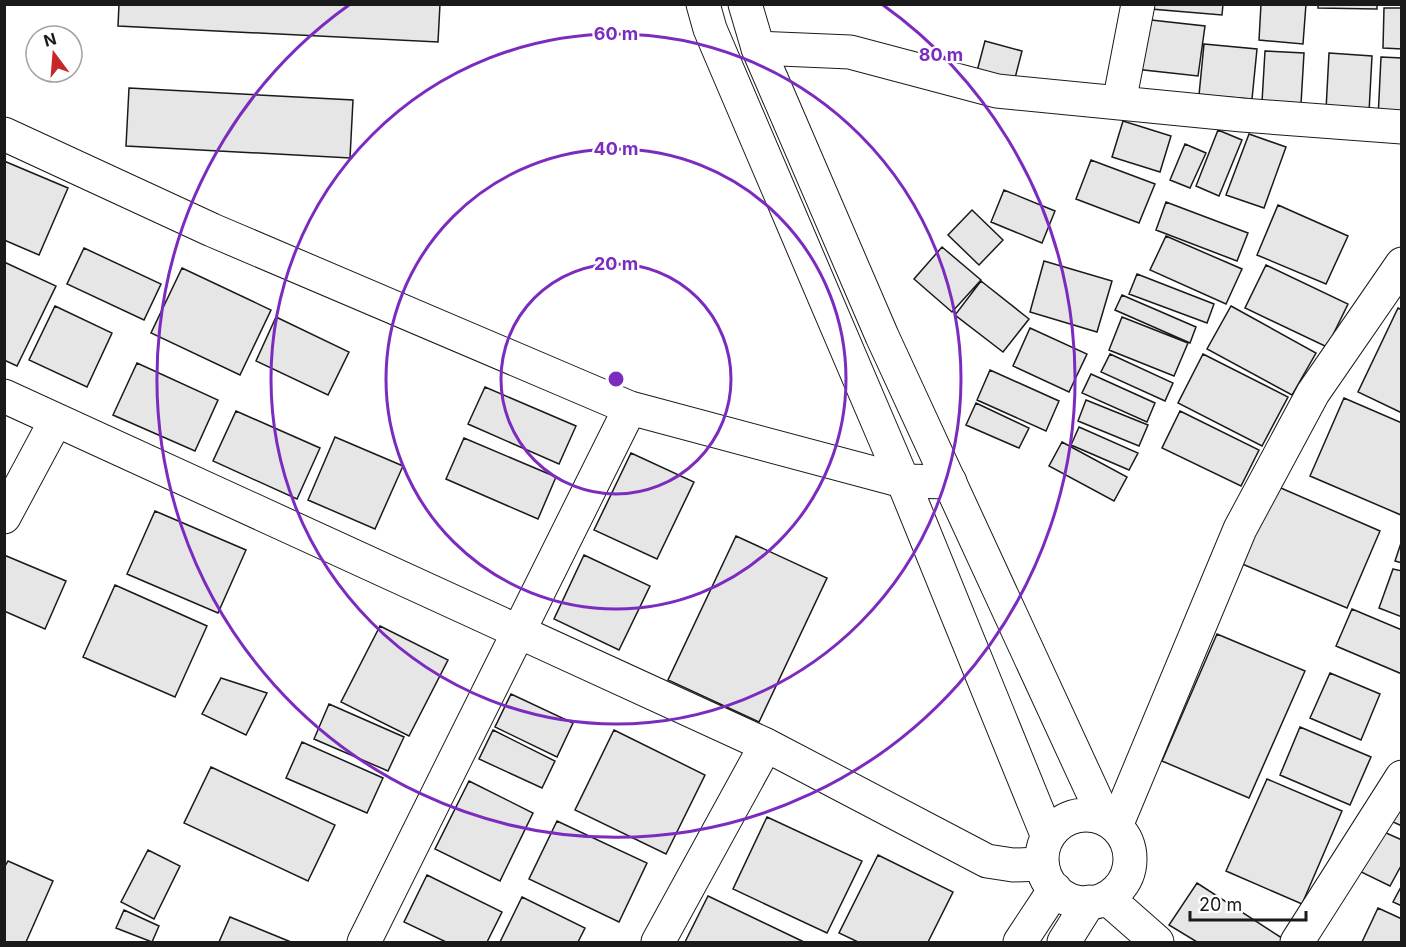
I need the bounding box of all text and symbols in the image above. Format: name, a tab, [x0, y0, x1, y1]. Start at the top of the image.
text: 60 m	[594, 23, 638, 44]
north arrow	[24, 24, 84, 84]
text: N	[41, 28, 58, 51]
text: 80 m	[919, 44, 963, 65]
text: 40 m	[594, 138, 639, 159]
text: 20 m	[594, 253, 638, 274]
centre of rings	[606, 369, 626, 389]
scale bar	[1190, 884, 1306, 922]
text: 20 m	[1199, 894, 1242, 915]

